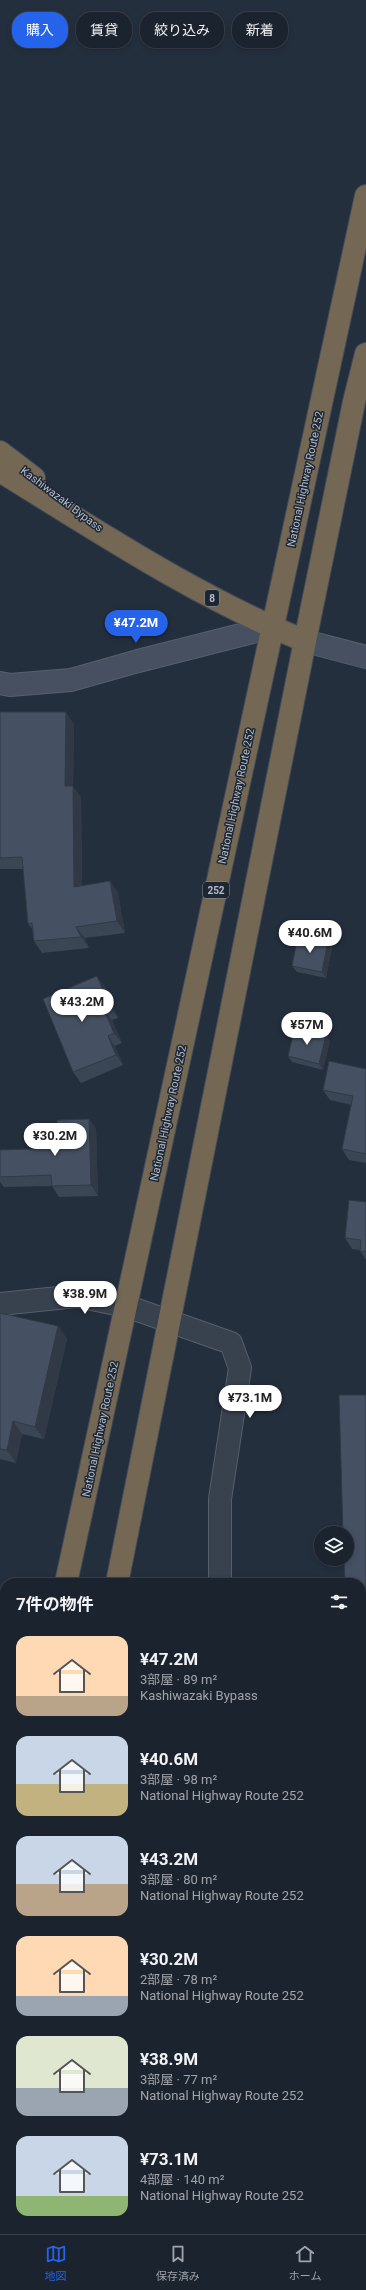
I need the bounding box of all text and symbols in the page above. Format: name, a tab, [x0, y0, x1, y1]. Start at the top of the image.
chip: 購入	[12, 12, 68, 48]
chip: 賃貸	[76, 12, 132, 48]
chip: 絞り込み	[140, 12, 224, 48]
chip: 新着	[232, 12, 288, 48]
street label: National Highway Route 252	[285, 410, 326, 548]
street label: Kashiwazaki Bypass	[18, 464, 106, 535]
road number: 8	[205, 590, 219, 606]
pin: ¥47.2M	[103, 610, 169, 644]
text: ¥47.2M	[114, 615, 158, 630]
street label: National Highway Route 252	[216, 727, 257, 865]
road number: 252	[203, 882, 229, 898]
pin: ¥40.6M	[277, 920, 343, 954]
text: ¥40.6M	[288, 925, 332, 940]
pin: ¥43.2M	[49, 989, 115, 1023]
text: ¥43.2M	[60, 994, 104, 1009]
pin: ¥57M	[283, 1012, 331, 1046]
text: ¥57M	[290, 1017, 324, 1032]
street label: National Highway Route 252	[148, 1044, 189, 1182]
pin: ¥30.2M	[22, 1123, 88, 1157]
text: ¥30.2M	[33, 1128, 77, 1143]
pin: ¥38.9M	[52, 1281, 118, 1315]
text: ¥38.9M	[63, 1286, 107, 1301]
street label: National Highway Route 252	[80, 1360, 121, 1498]
pin: ¥73.1M	[217, 1385, 283, 1419]
text: ¥73.1M	[228, 1390, 272, 1405]
map controls	[314, 1526, 354, 1566]
button: layers	[314, 1526, 354, 1566]
icon: filters	[328, 1591, 350, 1613]
text: 7件の物件	[16, 1594, 94, 1614]
text: ¥47.2M	[140, 1649, 198, 1669]
icon: home	[48, 1652, 96, 1700]
text: 3部屋 · 89 m²	[140, 1672, 217, 1687]
text: Kashiwazaki Bypass	[140, 1688, 258, 1703]
text: ¥40.6M	[140, 1749, 198, 1769]
icon: home	[48, 1752, 96, 1800]
text: 3部屋 · 98 m²	[140, 1772, 217, 1787]
text: National Highway Route 252	[140, 1788, 304, 1803]
text: ¥43.2M	[140, 1849, 198, 1869]
icon: home	[48, 1852, 96, 1900]
text: 3部屋 · 80 m²	[140, 1872, 217, 1887]
text: National Highway Route 252	[140, 1888, 304, 1903]
text: ¥30.2M	[140, 1949, 198, 1969]
icon: home	[48, 1952, 96, 2000]
text: 2部屋 · 78 m²	[140, 1972, 217, 1987]
text: National Highway Route 252	[140, 1988, 304, 2003]
text: ¥38.9M	[140, 2049, 198, 2069]
icon: home	[48, 2052, 96, 2100]
text: 3部屋 · 77 m²	[140, 2072, 217, 2087]
text: National Highway Route 252	[140, 2088, 304, 2103]
text: ¥73.1M	[140, 2149, 198, 2169]
icon: home	[48, 2152, 96, 2200]
text: 4部屋 · 140 m²	[140, 2172, 224, 2187]
text: National Highway Route 252	[140, 2188, 304, 2203]
tab: 地図	[45, 2243, 67, 2283]
tab: 保存済み	[156, 2243, 200, 2283]
tab: ホーム	[289, 2243, 321, 2283]

